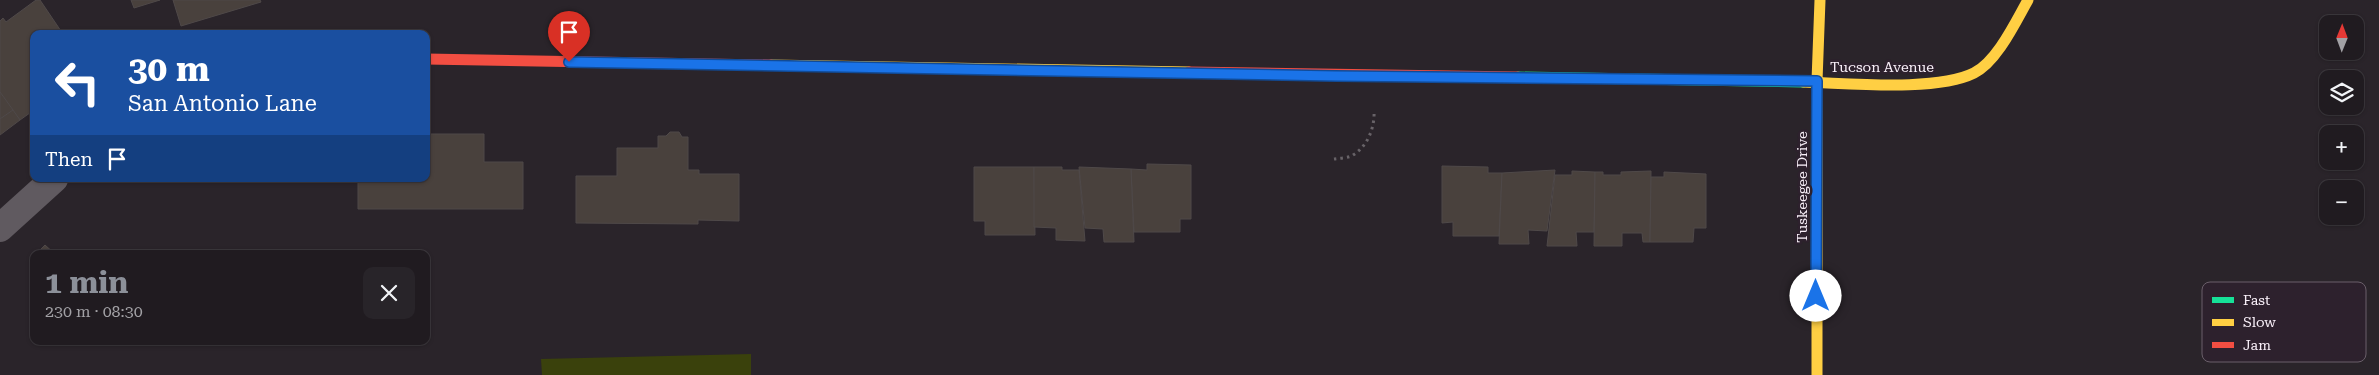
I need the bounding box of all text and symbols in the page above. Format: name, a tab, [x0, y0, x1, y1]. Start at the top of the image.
pin	[548, 11, 590, 62]
north arrow	[2319, 15, 2364, 60]
map controls	[2319, 15, 2364, 225]
icon: arrive	[555, 18, 583, 46]
text: 30 m	[128, 49, 210, 90]
icon: left	[45, 50, 110, 115]
street label: Tucson Avenue	[1830, 59, 1934, 75]
button: layers	[2319, 70, 2364, 115]
text: San Antonio Lane	[128, 91, 317, 116]
button: +	[2319, 125, 2364, 170]
street label: Tuskeegee Drive	[1794, 131, 1810, 243]
icon: arrive	[103, 145, 131, 173]
text: Then	[45, 148, 93, 171]
button: −	[2319, 180, 2364, 225]
text: 1 min	[45, 265, 128, 300]
button: close	[363, 267, 415, 319]
position arrow	[1789, 269, 1841, 321]
legend	[2202, 282, 2366, 362]
text: Fast	[2243, 292, 2270, 308]
text: 230 m · 08:30	[45, 302, 143, 321]
text: Slow	[2243, 314, 2276, 330]
text: Jam	[2243, 337, 2271, 353]

